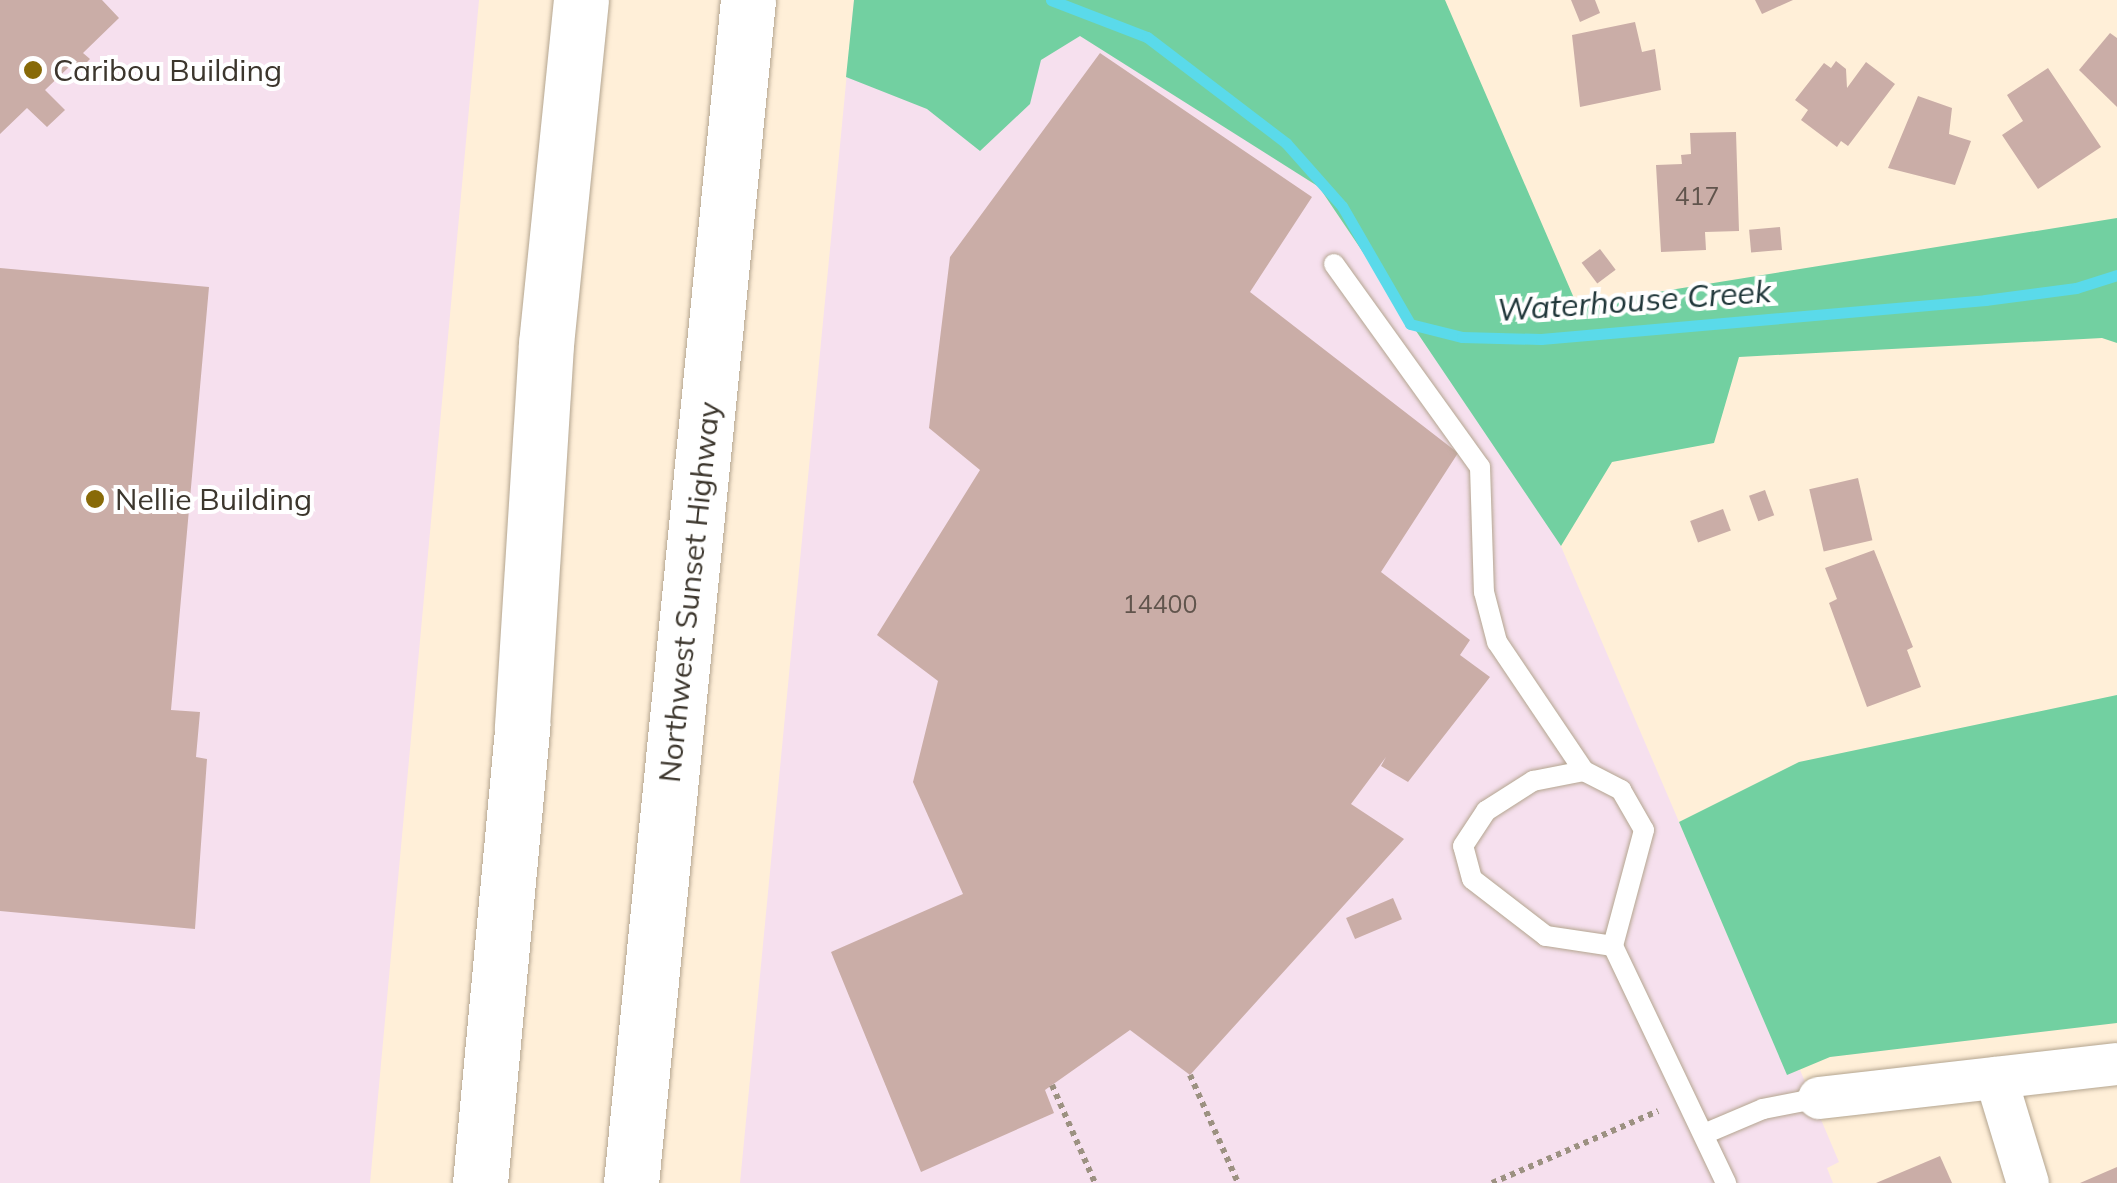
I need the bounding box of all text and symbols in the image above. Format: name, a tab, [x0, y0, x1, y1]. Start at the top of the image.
place label: Caribou Building	[53, 52, 282, 88]
marker: Caribou Building	[22, 59, 44, 81]
house number: 417	[1675, 181, 1719, 211]
water label: Waterhouse Creek	[1496, 271, 1772, 329]
street label: Northwest Sunset Highway	[651, 400, 727, 784]
place label: Nellie Building	[115, 481, 312, 517]
marker: Nellie Building	[84, 488, 106, 510]
house number: 14400	[1123, 589, 1197, 619]

